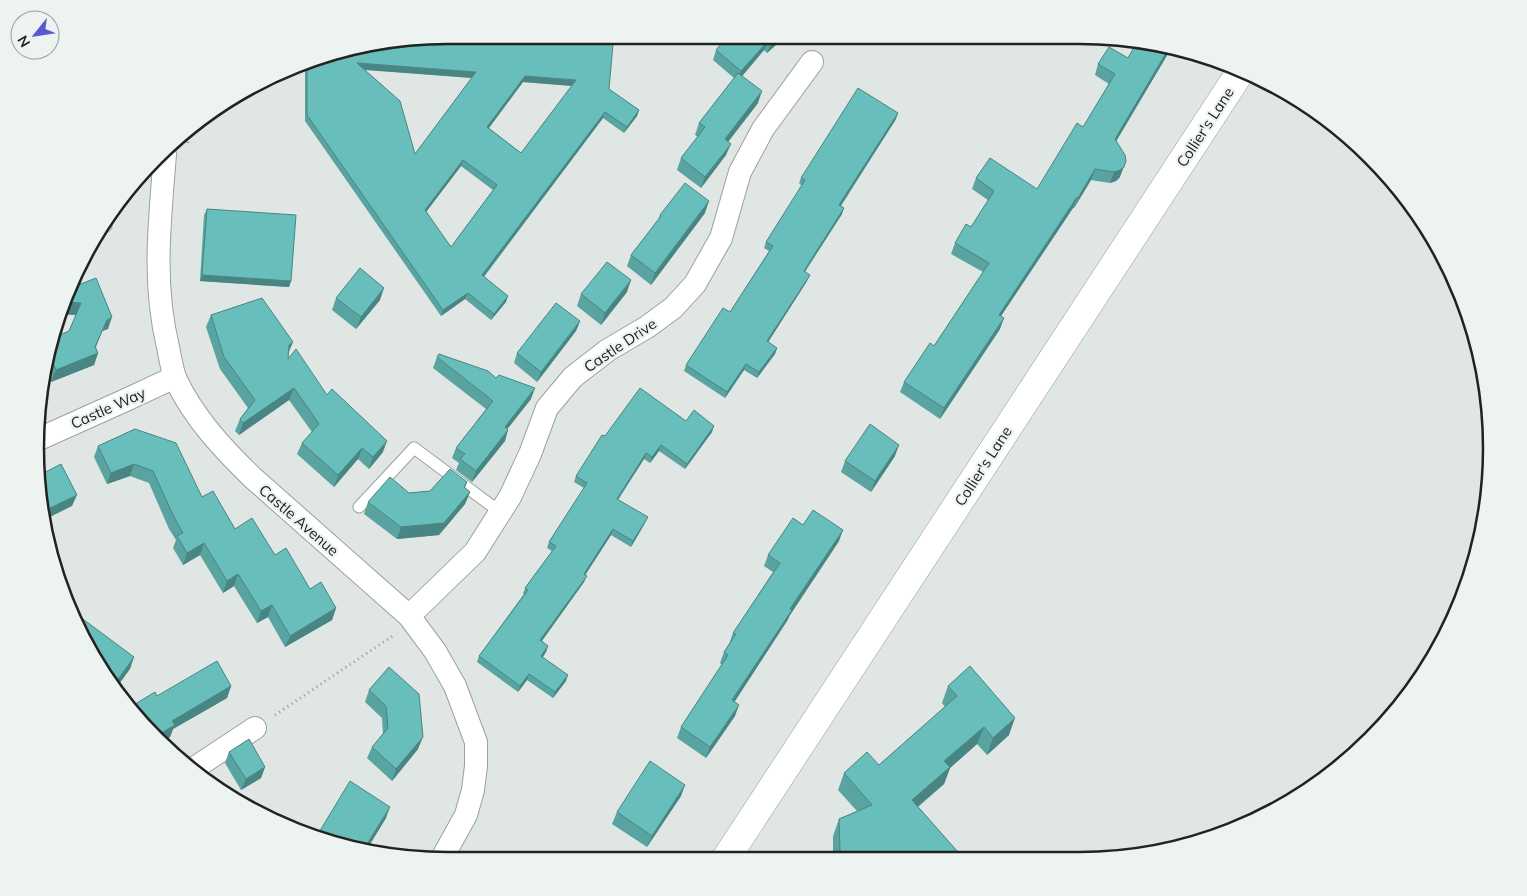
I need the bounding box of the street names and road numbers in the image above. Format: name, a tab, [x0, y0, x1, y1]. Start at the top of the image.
street label: Collier's Lane	[1172, 83, 1238, 171]
street label: Castle Drive	[580, 314, 660, 376]
street label: Castle Way	[68, 383, 148, 433]
street label: Collier's Lane	[950, 422, 1016, 510]
street label: Castle Avenue	[255, 480, 343, 560]

